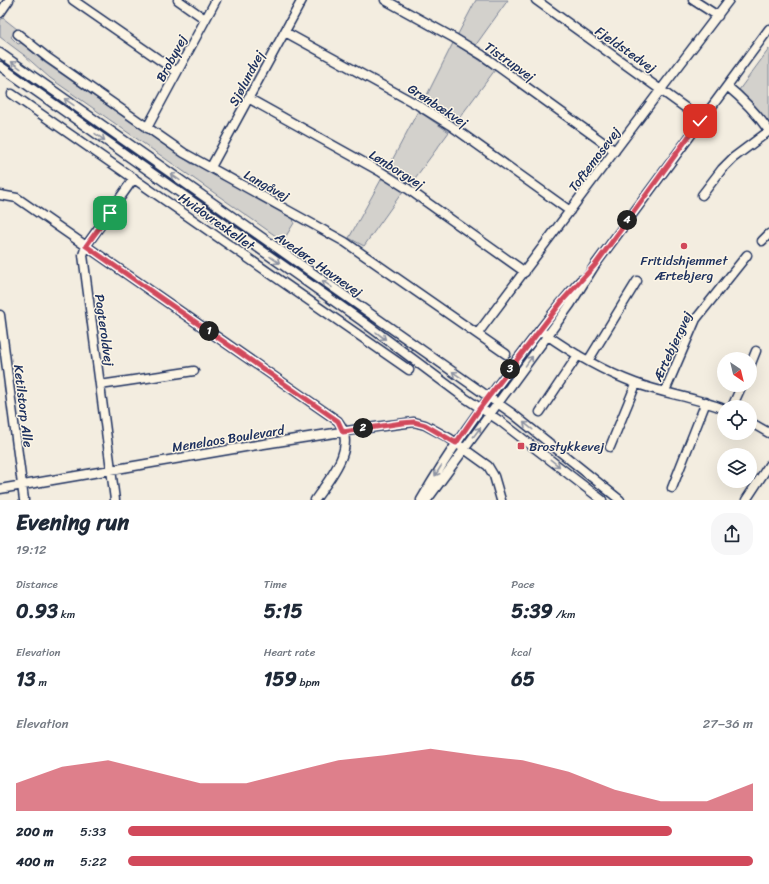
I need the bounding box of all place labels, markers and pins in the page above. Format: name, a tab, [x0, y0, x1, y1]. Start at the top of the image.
pin	[683, 104, 717, 138]
pin	[93, 196, 127, 230]
pin: 4	[617, 210, 637, 230]
marker: Fritidshjemmet Ærtebjerg	[679, 241, 689, 251]
place label: Fritidshjemmet Ærtebjerg	[641, 249, 728, 287]
pin: 1	[199, 321, 219, 341]
pin: 3	[500, 359, 520, 379]
pin: 2	[353, 418, 373, 438]
place label: Brostykkevej	[529, 435, 605, 458]
marker: Brostykkevej	[516, 441, 526, 451]

